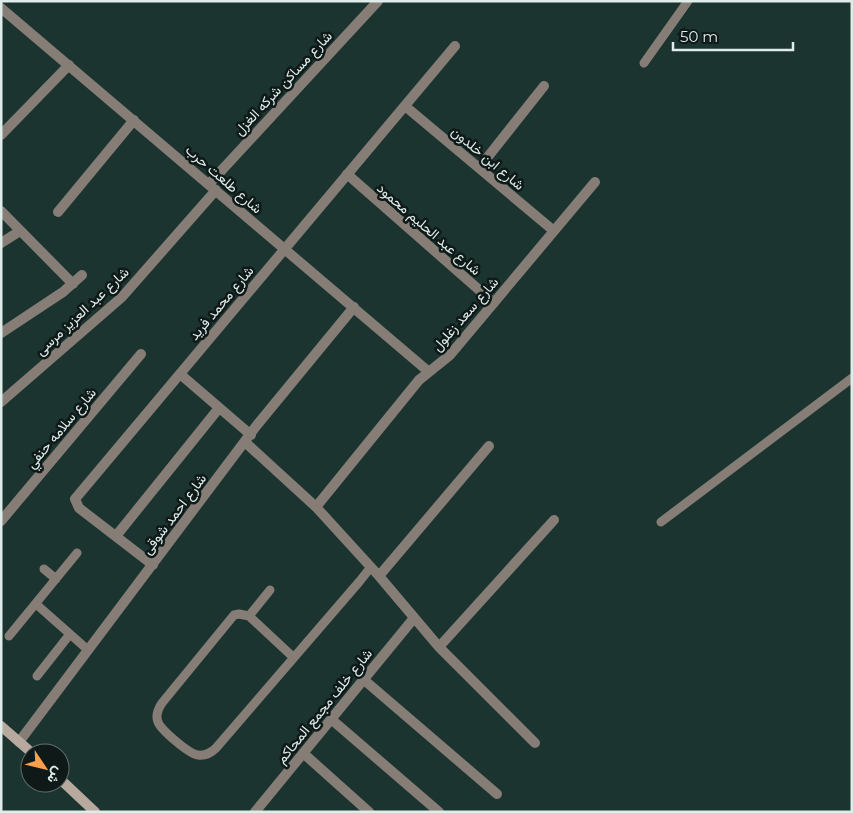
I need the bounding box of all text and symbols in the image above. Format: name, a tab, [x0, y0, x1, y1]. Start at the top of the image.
scale bar	[673, 20, 793, 52]
street label: شارع مساكن شركه الغزل	[230, 27, 338, 140]
text: 50 m	[680, 27, 718, 46]
street label: شارع ابن خلدون	[446, 122, 528, 195]
street label: شارع طلعت حرب	[181, 141, 266, 219]
street label: شارع عبد الحليم محمود	[372, 179, 485, 281]
street label: شارع محمد فريد	[185, 262, 259, 345]
street label: شارع عبد العزيز مرسى	[31, 263, 134, 361]
street label: شارع سعد زغلول	[428, 273, 504, 356]
street label: شارع سلامه حنفي	[22, 384, 102, 474]
street label: شارع احمد شوقى	[138, 470, 212, 559]
street label: شارع خلف مجمع المحاكم	[272, 645, 378, 769]
north arrow	[20, 743, 70, 793]
text: ش	[43, 763, 68, 788]

